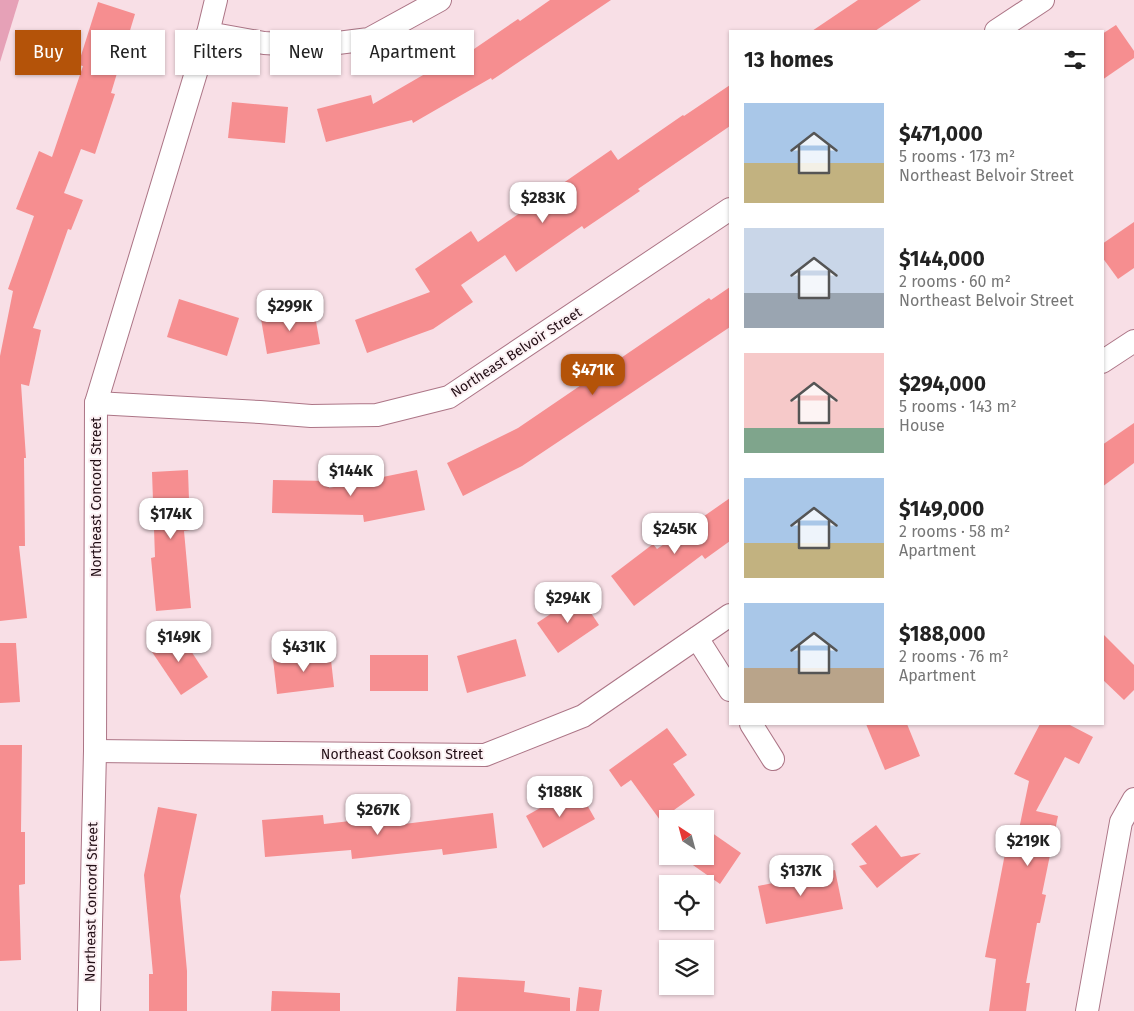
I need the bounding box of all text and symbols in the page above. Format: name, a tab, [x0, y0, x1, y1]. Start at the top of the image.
chip: Buy	[15, 30, 81, 75]
chip: Rent	[91, 30, 165, 75]
chip: Filters	[175, 30, 260, 75]
chip: New	[270, 30, 341, 75]
chip: Apartment	[351, 30, 474, 75]
icon: filters	[1061, 46, 1089, 74]
text: 13 homes	[744, 47, 834, 73]
text: $471,000	[899, 121, 983, 147]
icon: home	[784, 123, 844, 183]
text: 5 rooms · 173 m²	[899, 147, 1015, 166]
text: Northeast Belvoir Street	[899, 166, 1074, 185]
pin: $283K	[508, 182, 578, 224]
text: $283K	[521, 188, 565, 207]
text: $144,000	[899, 246, 985, 272]
icon: home	[784, 248, 844, 308]
text: 2 rooms · 60 m²	[899, 272, 1011, 291]
pin: $299K	[255, 290, 325, 332]
text: Northeast Belvoir Street	[899, 291, 1074, 310]
text: $299K	[268, 296, 312, 315]
street label: Northeast Belvoir Street	[448, 303, 586, 401]
pin: $471K	[558, 354, 628, 396]
text: $471K	[572, 360, 614, 379]
text: $294,000	[899, 371, 986, 397]
icon: home	[784, 373, 844, 433]
text: 5 rooms · 143 m²	[899, 397, 1017, 416]
street label: Northeast Concord Street	[88, 416, 105, 577]
text: House	[899, 416, 945, 435]
pin: $144K	[316, 454, 386, 497]
text: $144K	[329, 461, 373, 480]
text: $149,000	[899, 496, 984, 522]
pin: $174K	[136, 498, 206, 540]
icon: home	[784, 498, 844, 558]
text: $174K	[150, 504, 192, 523]
pin: $245K	[640, 512, 710, 555]
text: $245K	[653, 519, 697, 538]
text: 2 rooms · 58 m²	[899, 522, 1010, 541]
text: Apartment	[899, 541, 976, 560]
pin: $294K	[533, 582, 603, 624]
text: $294K	[546, 588, 590, 607]
pin: $149K	[144, 620, 214, 663]
text: $188,000	[899, 621, 986, 647]
icon: home	[784, 623, 844, 683]
text: $149K	[157, 627, 201, 646]
pin: $431K	[269, 630, 339, 673]
text: $431K	[282, 637, 326, 656]
text: 2 rooms · 76 m²	[899, 647, 1009, 666]
text: Apartment	[899, 666, 976, 685]
street label: Northeast Cookson Street	[321, 746, 484, 763]
pin: $188K	[525, 776, 595, 818]
text: $188K	[538, 782, 582, 801]
pin: $267K	[343, 794, 413, 836]
text: $267K	[356, 800, 400, 819]
north arrow	[659, 810, 714, 865]
map controls	[659, 810, 714, 995]
street label: Northeast Concord Street	[82, 821, 101, 982]
pin: $219K	[993, 824, 1063, 867]
text: $219K	[1006, 831, 1050, 850]
pin: $137K	[766, 854, 836, 897]
text: $137K	[780, 861, 822, 880]
button: locate	[659, 875, 714, 930]
button: layers	[659, 940, 714, 995]

